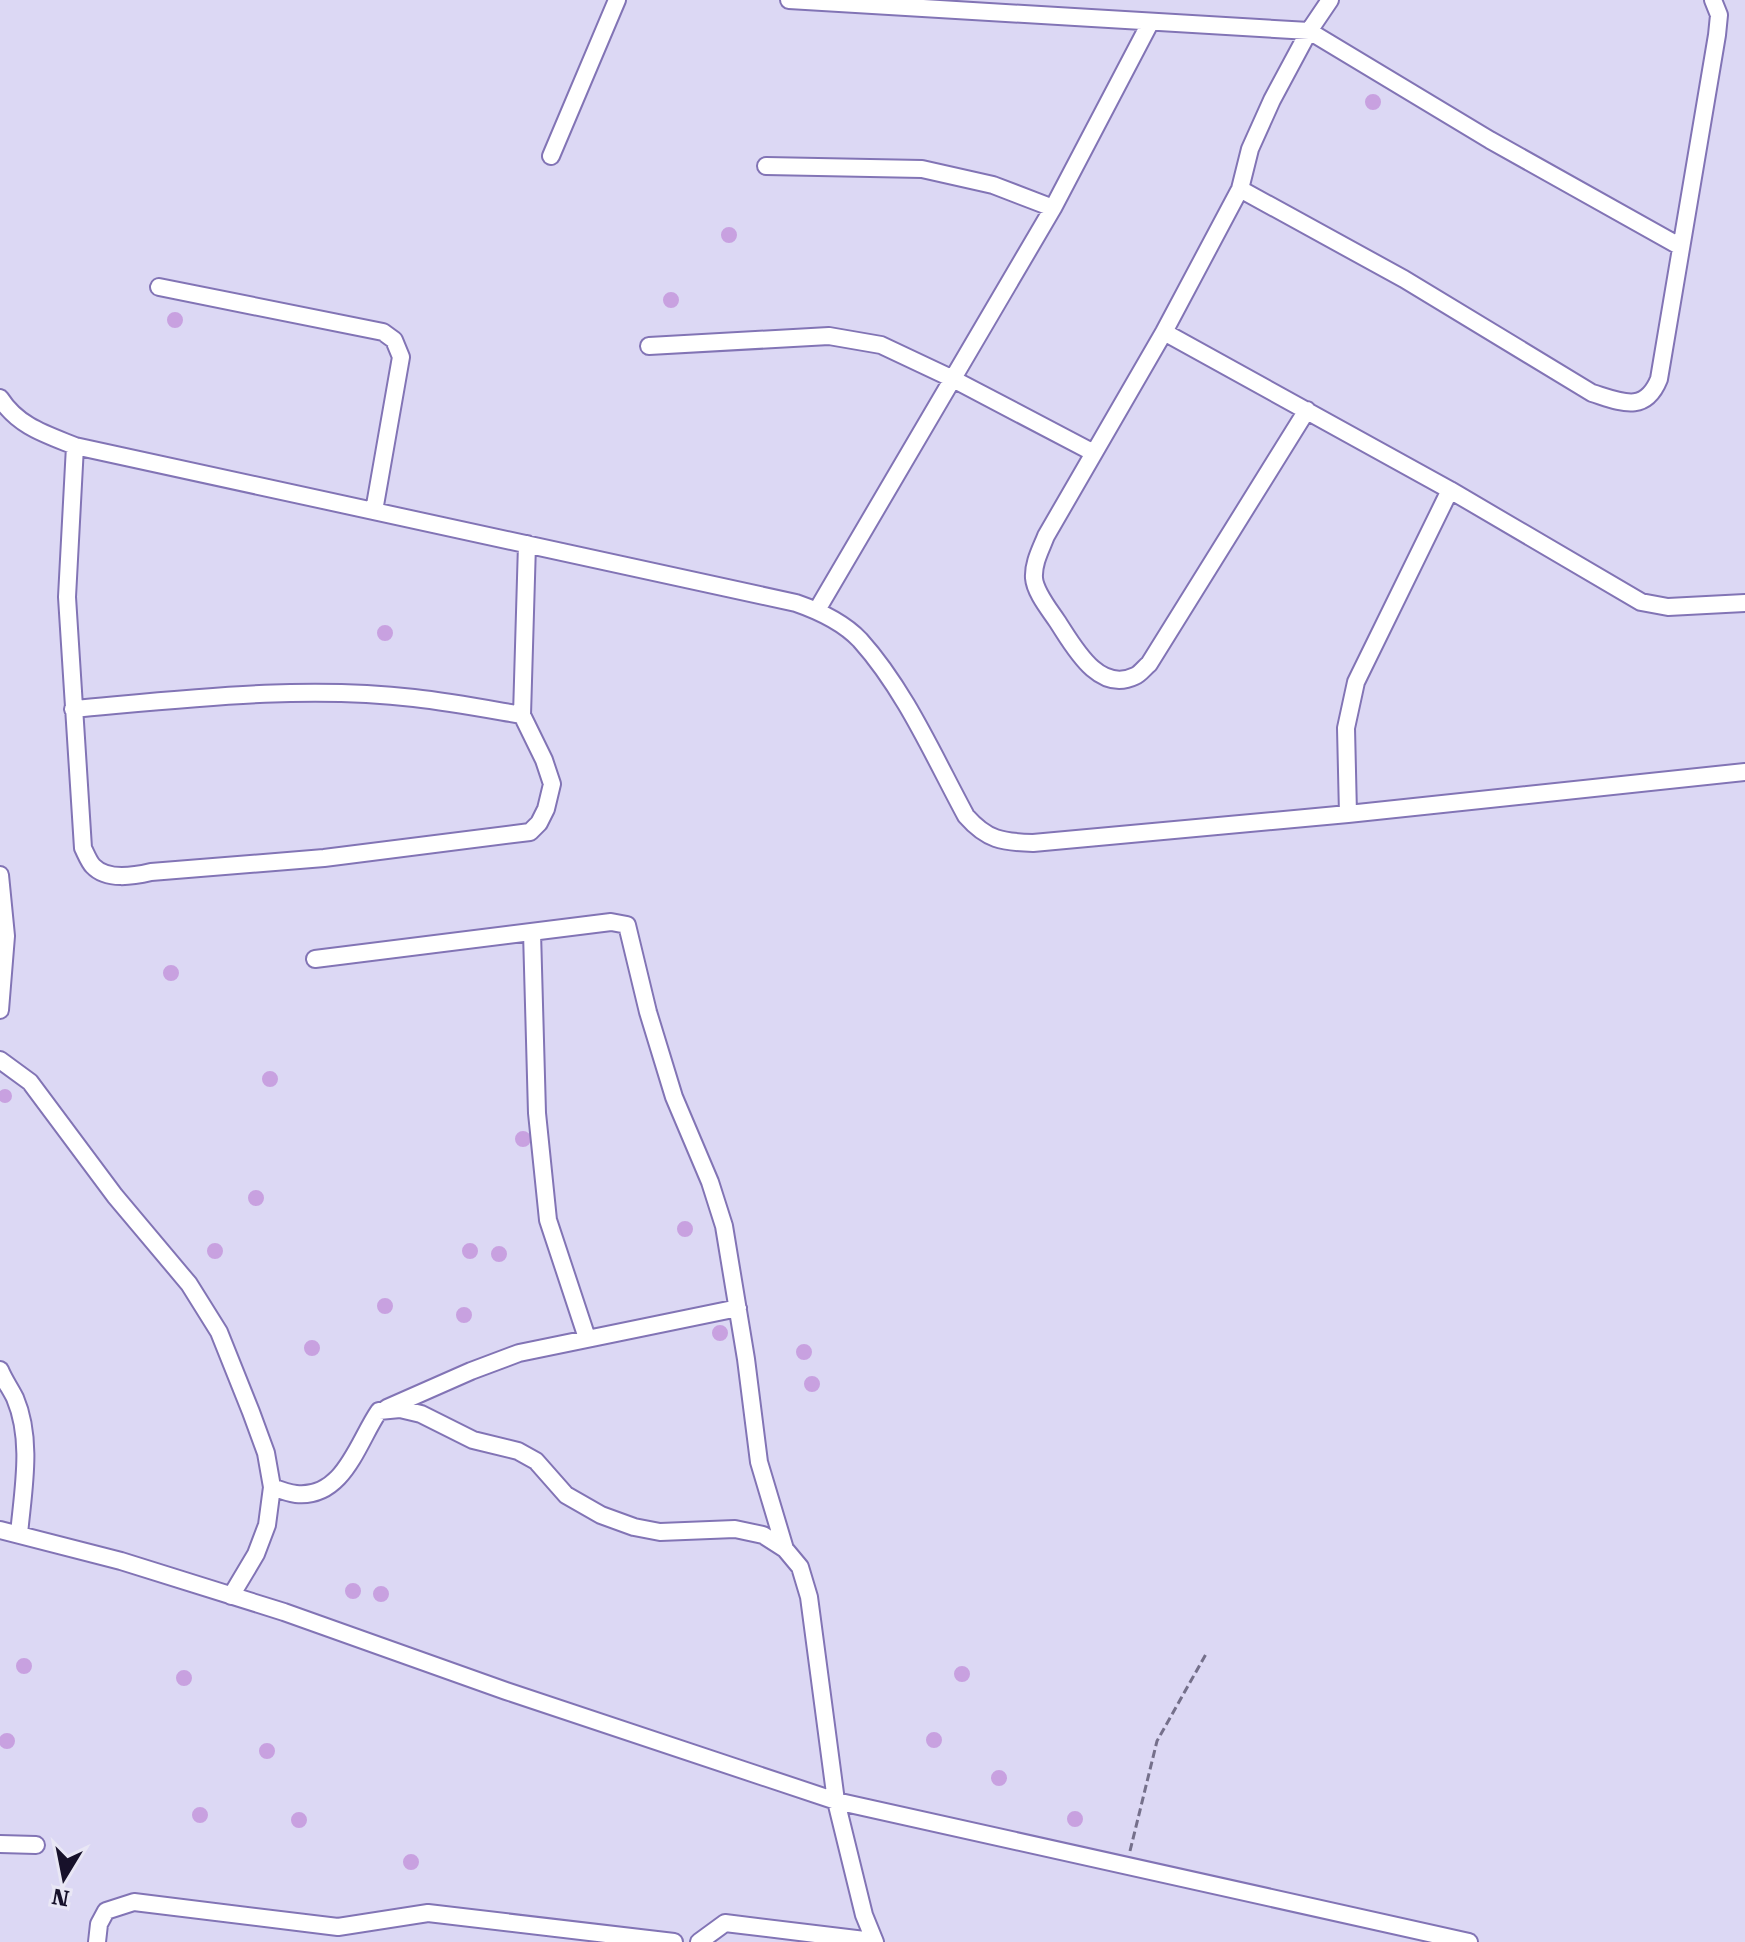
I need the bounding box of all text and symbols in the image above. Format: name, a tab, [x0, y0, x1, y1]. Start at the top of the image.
north arrow	[24, 1838, 104, 1918]
text: N	[50, 1883, 71, 1911]

